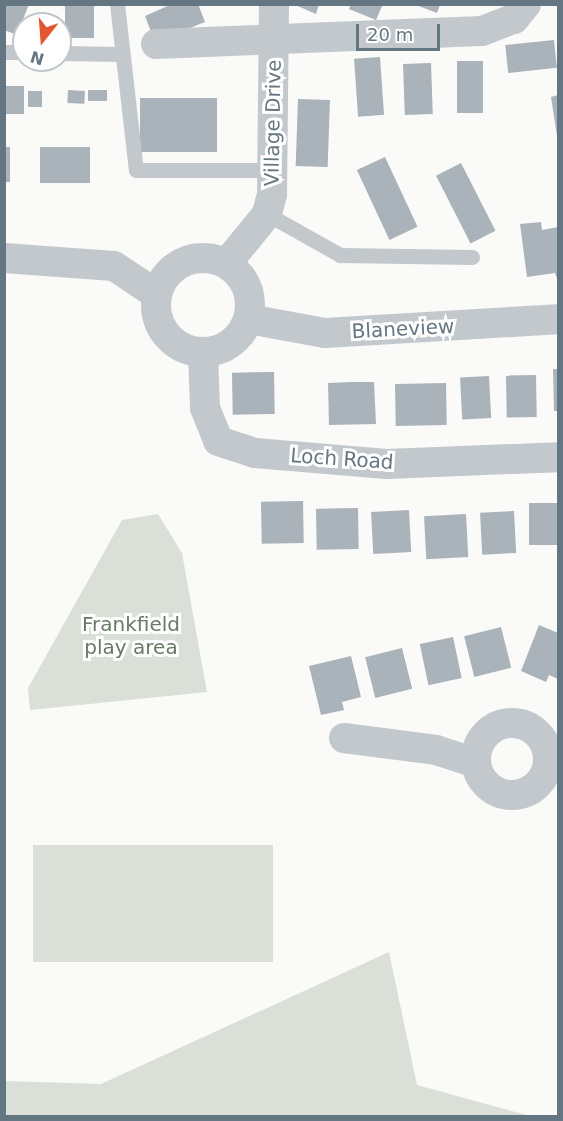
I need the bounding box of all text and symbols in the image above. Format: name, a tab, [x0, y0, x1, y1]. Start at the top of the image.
north arrow	[12, 12, 72, 72]
scale bar	[359, 12, 443, 50]
text: 20 m	[367, 24, 413, 45]
text: N	[28, 47, 46, 69]
street label: Village Drive	[260, 59, 286, 187]
street label: Blaneview	[351, 314, 455, 344]
street label: Loch Road	[290, 443, 394, 475]
park label: Frankfield play area	[82, 612, 180, 659]

